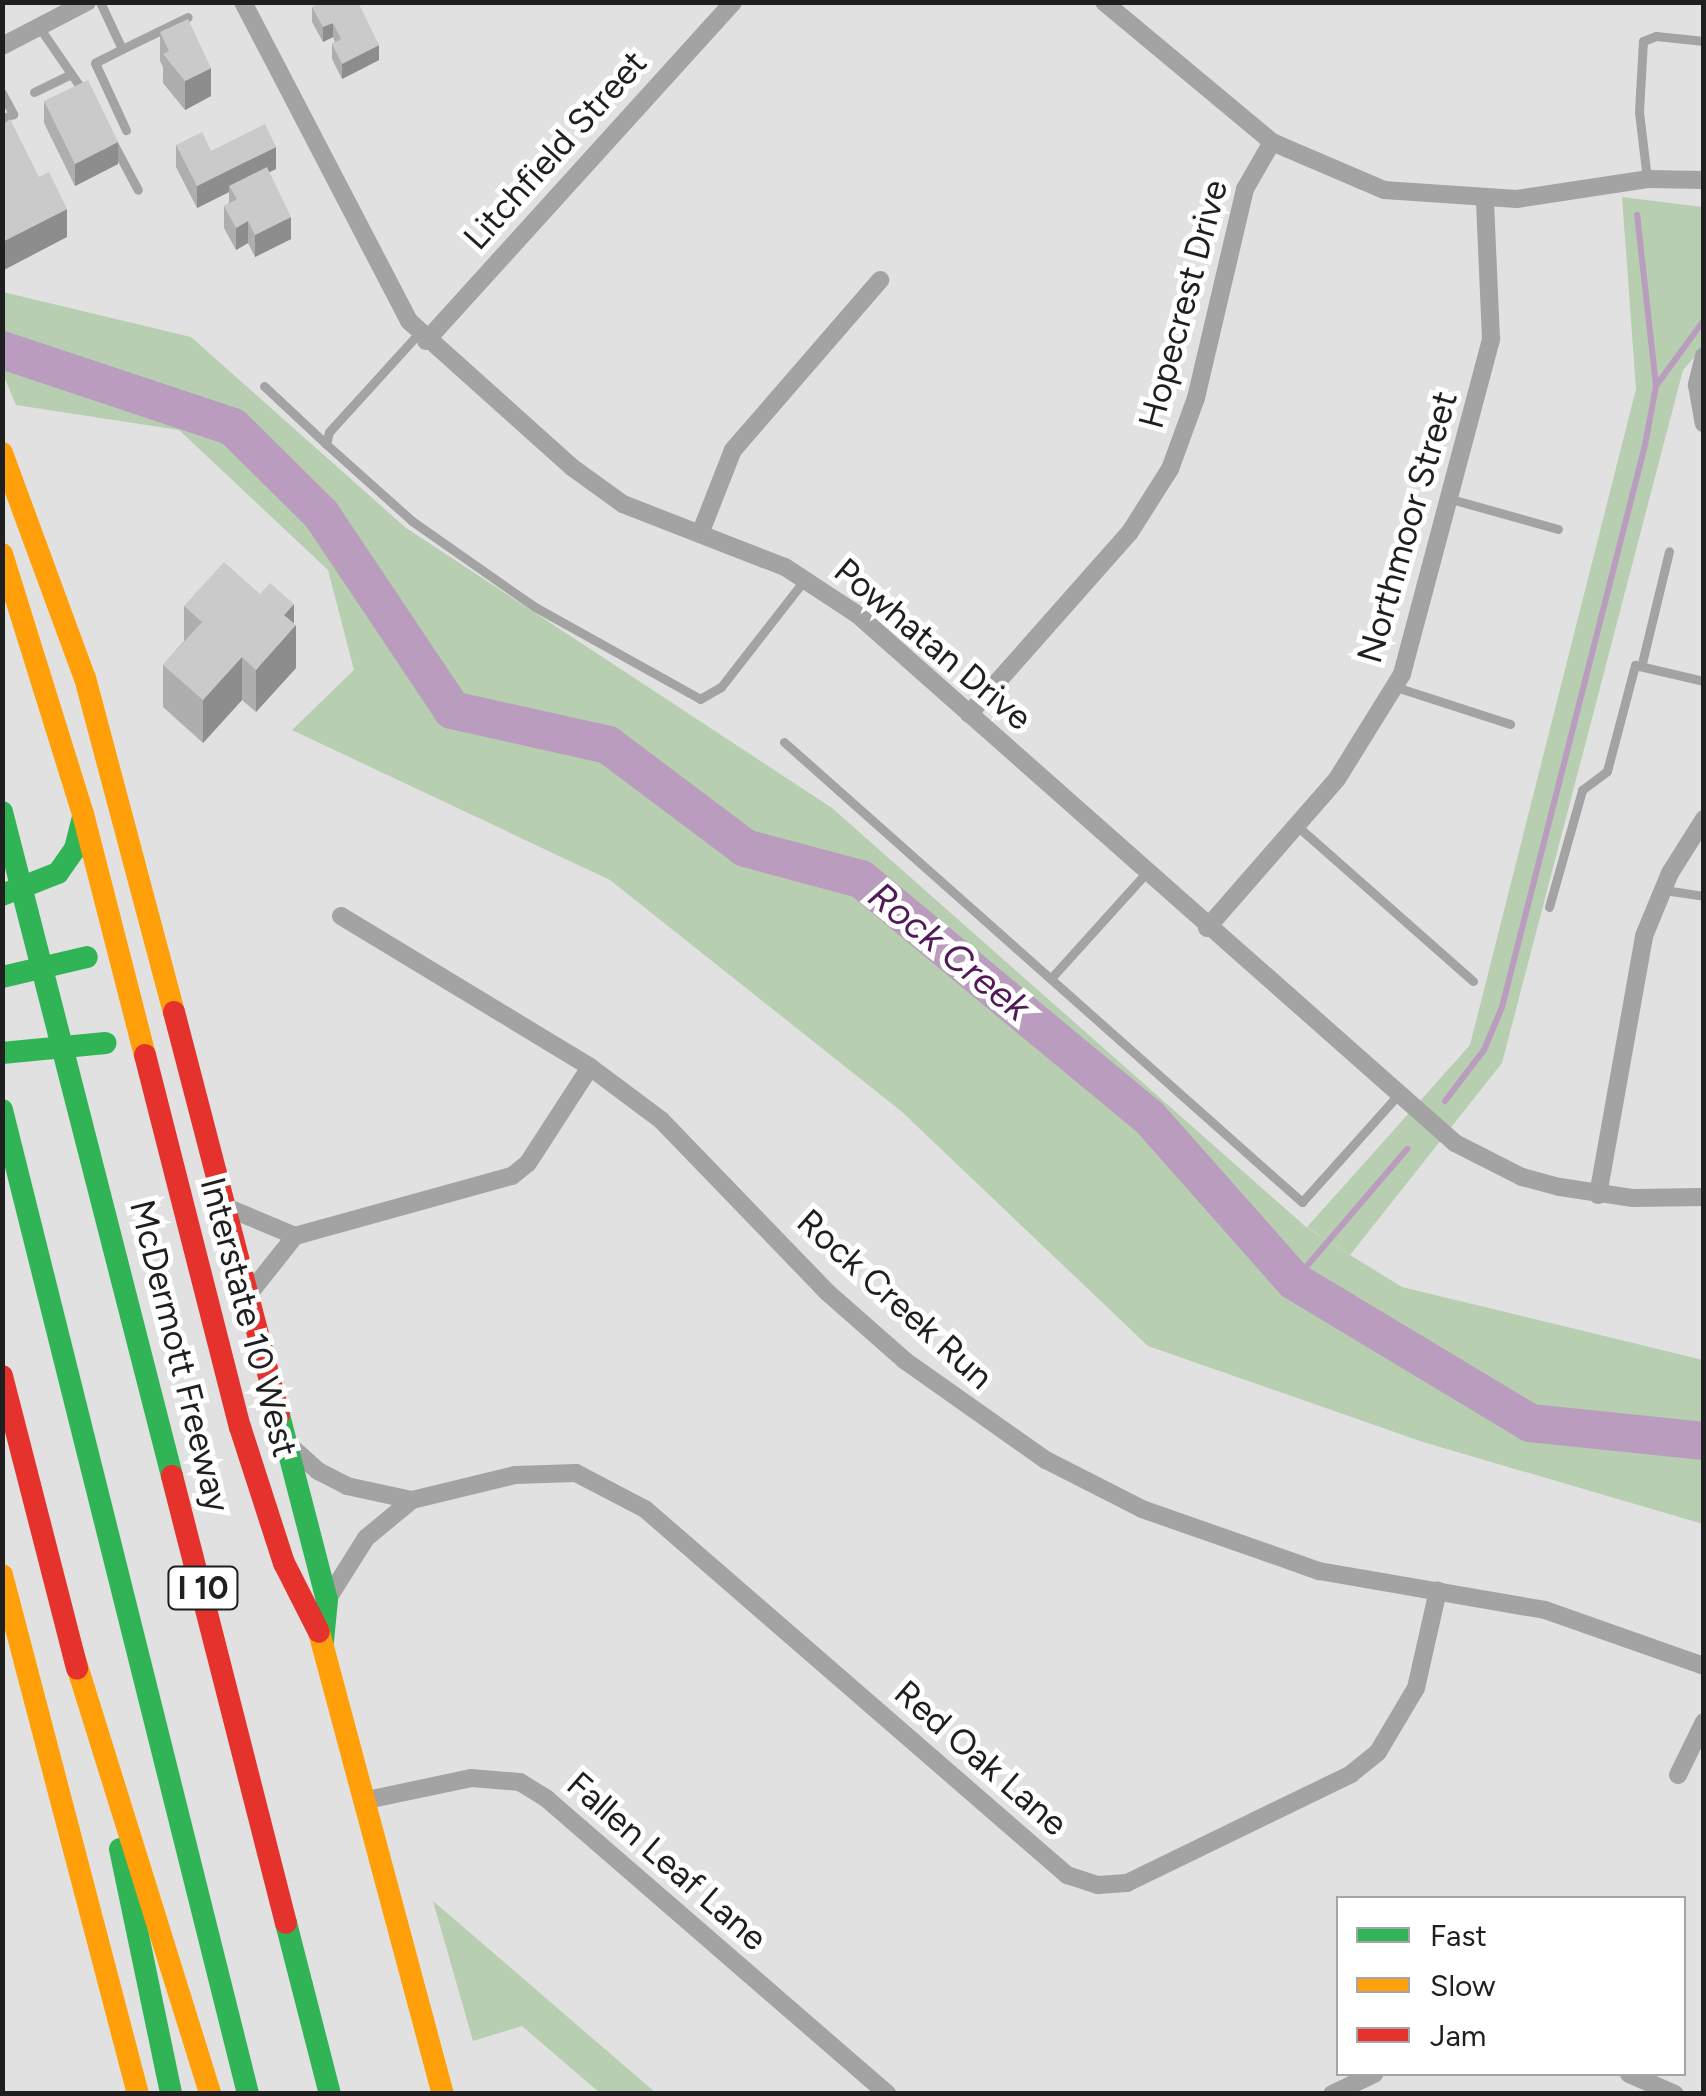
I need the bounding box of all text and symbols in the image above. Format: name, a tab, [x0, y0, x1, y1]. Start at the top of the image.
street label: Litchfield Street	[455, 42, 655, 258]
street label: Hopecrest Drive	[1130, 175, 1236, 433]
street label: Northmoor Street	[1348, 386, 1466, 668]
street label: Powhatan Drive	[826, 549, 1040, 739]
water label: Rock Creek	[859, 873, 1039, 1031]
street label: Interstate 10 West	[191, 1173, 307, 1461]
street label: McDermott Freeway	[121, 1196, 239, 1516]
street label: Rock Creek Run	[789, 1200, 1001, 1398]
road number: I 10	[166, 1561, 240, 1615]
street label: Red Oak Lane	[886, 1671, 1076, 1845]
street label: Fallen Leaf Lane	[559, 1763, 775, 1959]
legend	[1336, 1896, 1686, 2076]
text: Fast	[1430, 1917, 1487, 1954]
text: Slow	[1430, 1967, 1496, 2004]
text: Jam	[1430, 2017, 1486, 2054]

